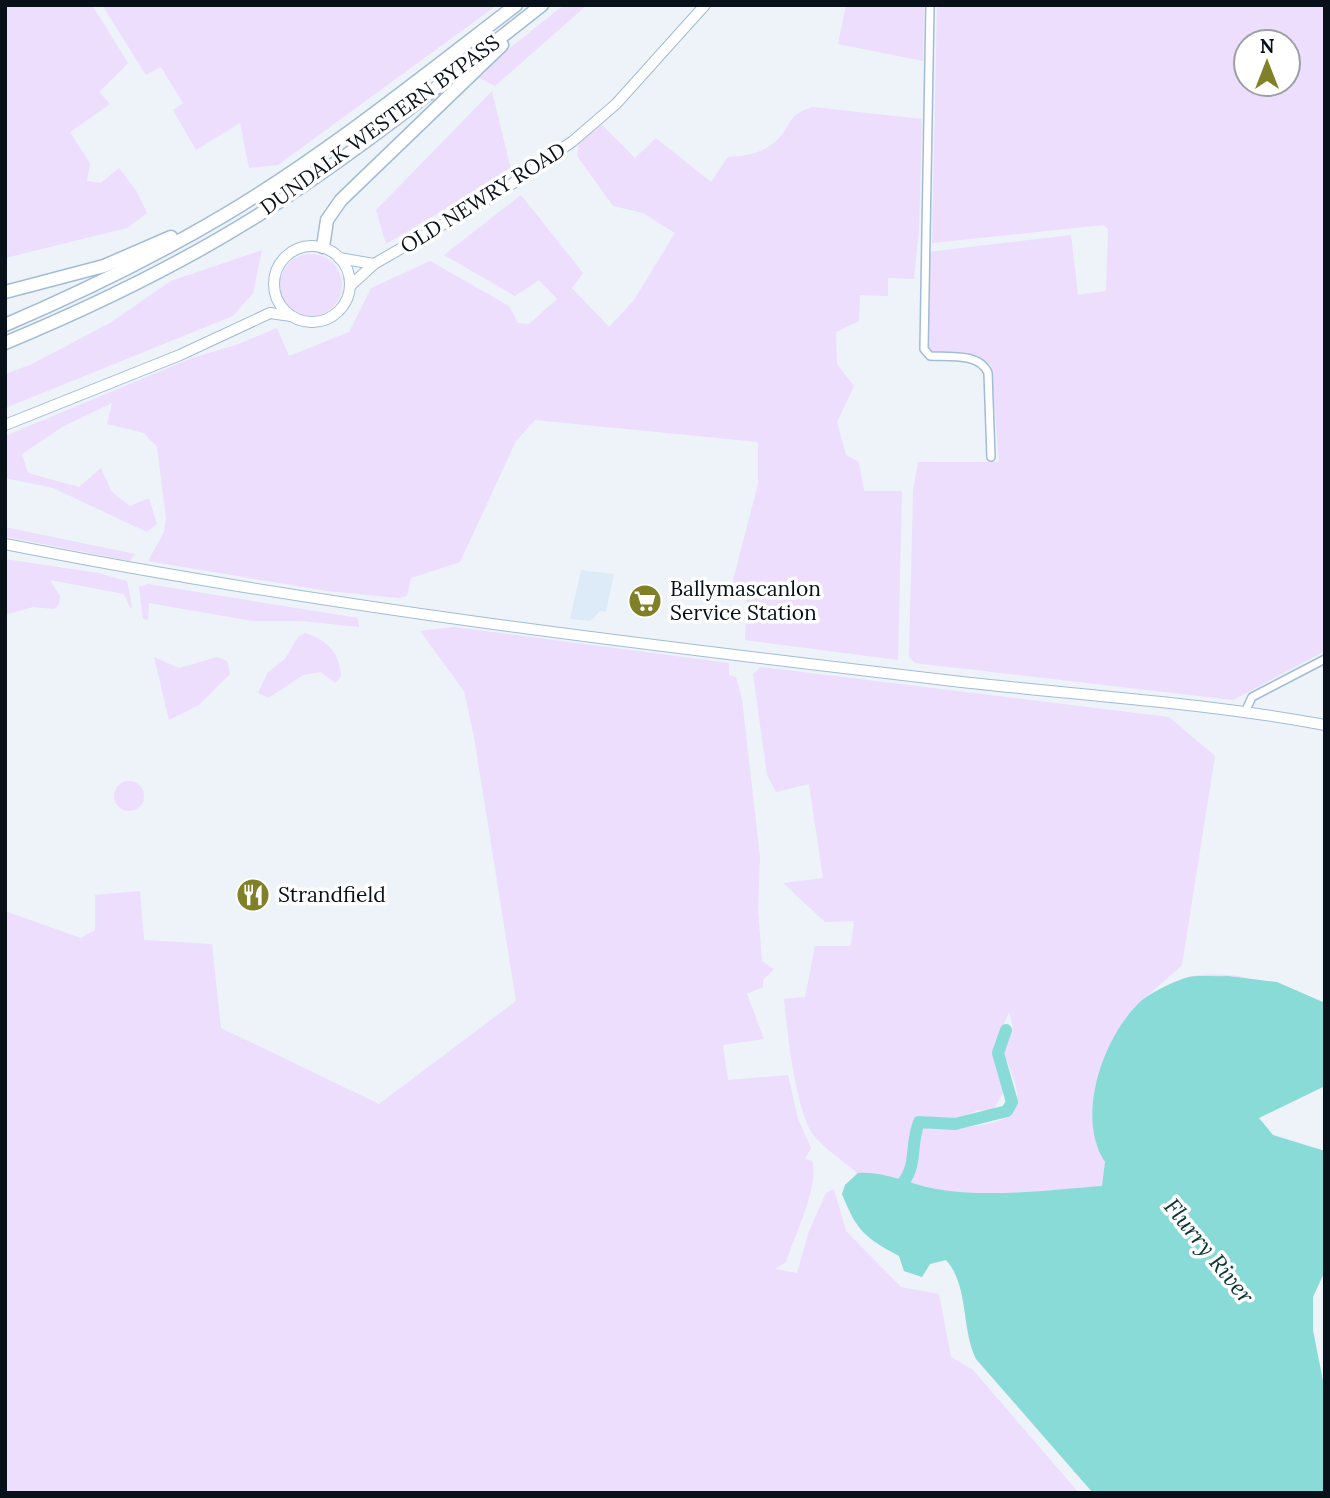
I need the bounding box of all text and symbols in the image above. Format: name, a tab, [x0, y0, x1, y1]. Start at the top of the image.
north arrow	[1232, 28, 1302, 98]
street label: DUNDALK WESTERN BYPASS	[255, 29, 505, 221]
text: N	[1260, 34, 1275, 58]
street label: OLD NEWRY ROAD	[395, 136, 570, 259]
place label: Ballymascanlon Service Station	[670, 575, 821, 626]
supermarket icon: Ballymascanlon Service Station	[626, 582, 664, 620]
restaurant icon: Strandfield	[234, 876, 272, 914]
place label: Strandfield	[278, 881, 386, 908]
water label: Flurry River	[1158, 1192, 1261, 1310]

